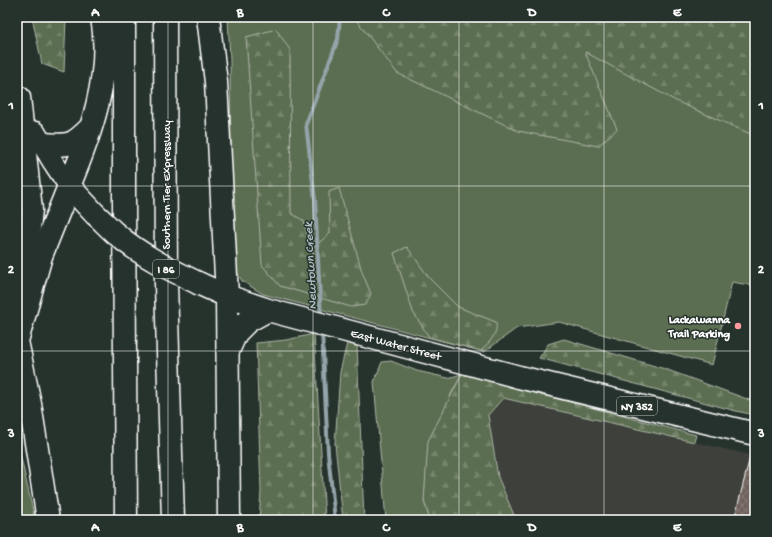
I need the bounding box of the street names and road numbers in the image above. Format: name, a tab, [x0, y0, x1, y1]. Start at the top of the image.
street label: Southern Tier Expressway	[161, 120, 175, 250]
road number: I 86	[153, 260, 179, 278]
street label: East Water Street	[349, 327, 443, 365]
road number: NY 352	[617, 397, 657, 415]

